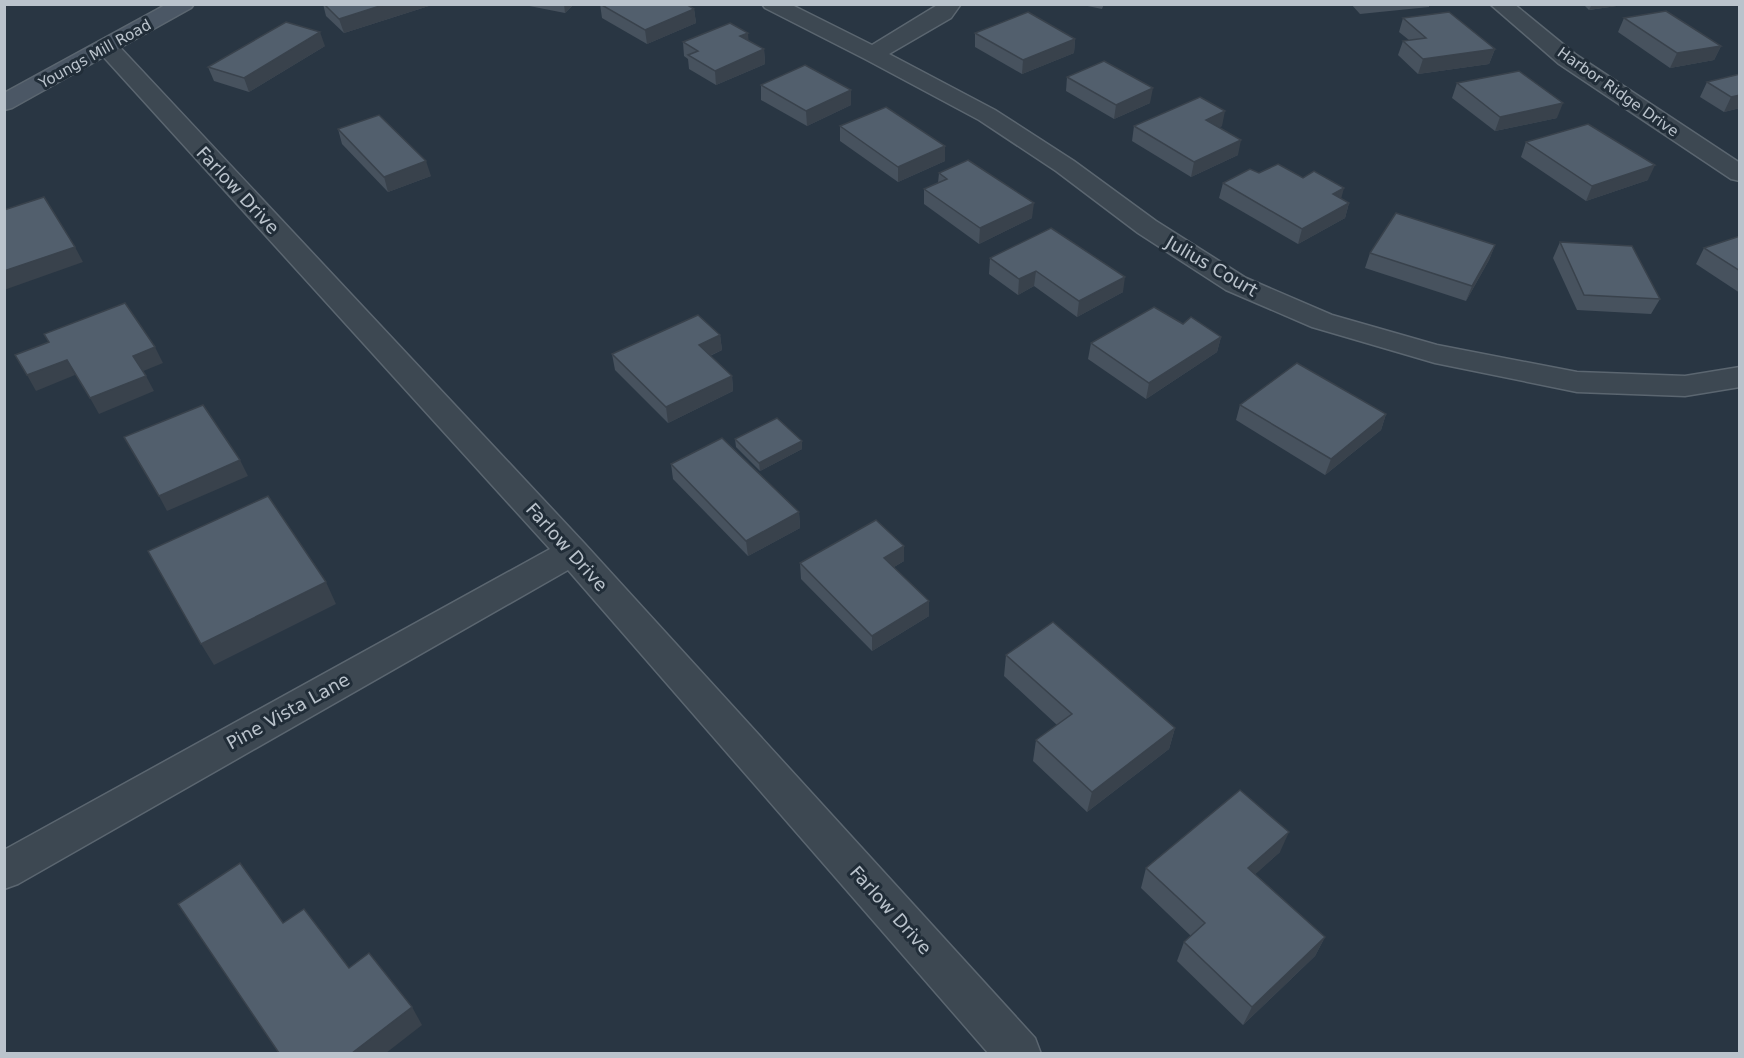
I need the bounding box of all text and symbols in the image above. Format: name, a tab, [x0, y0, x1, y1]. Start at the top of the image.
street label: Youngs Mill Road	[35, 16, 154, 93]
street label: Harbor Ridge Drive	[1554, 43, 1682, 141]
street label: Farlow Drive	[192, 142, 284, 238]
street label: Julius Court	[1161, 231, 1262, 301]
street label: Farlow Drive	[522, 499, 612, 595]
street label: Pine Vista Lane	[223, 669, 353, 753]
street label: Farlow Drive	[846, 862, 936, 958]

